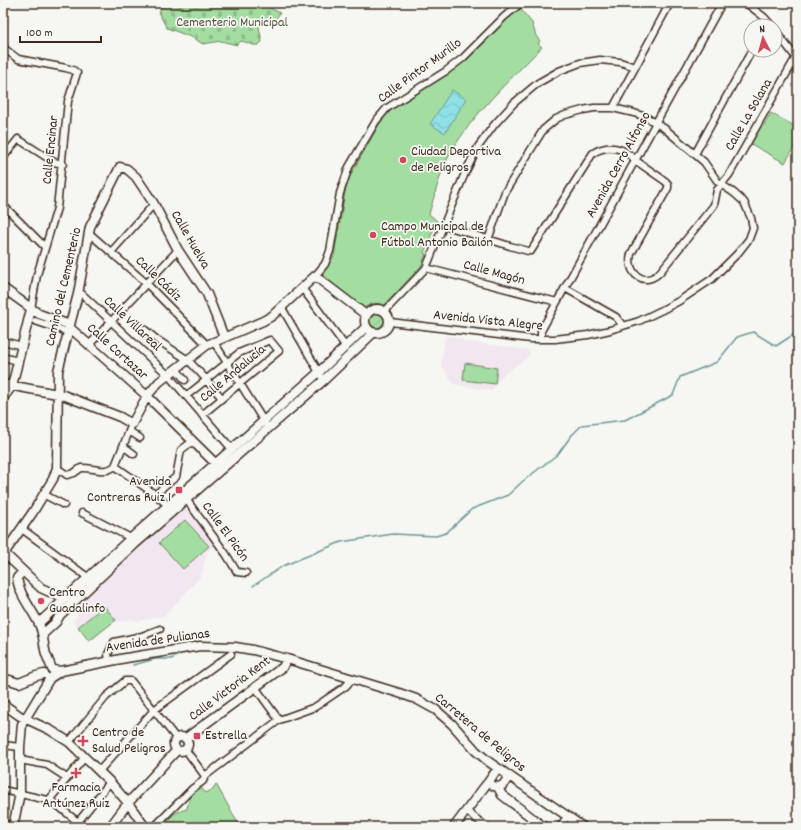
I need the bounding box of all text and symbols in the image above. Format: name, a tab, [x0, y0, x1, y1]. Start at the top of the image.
park label: Cementerio Municipal	[176, 13, 288, 33]
scale bar	[20, 18, 101, 44]
north arrow	[743, 18, 783, 58]
text: N	[759, 22, 766, 38]
text: 100 m	[26, 25, 53, 42]
street label: Calle Pintor Murillo	[374, 34, 466, 108]
street label: Calle La Solana	[720, 75, 778, 155]
street label: Avenida Cerro Alfonso	[581, 108, 657, 222]
street label: Calle Encinar	[37, 114, 65, 185]
place label: Ciudad Deportiva de Peligros	[411, 142, 501, 178]
marker: Ciudad Deportiva de Peligros	[398, 155, 408, 165]
street label: Calle Huelva	[165, 207, 215, 273]
place label: Campo Municipal de Fútbol Antonio Bailón	[381, 217, 493, 253]
street label: Camino del Cementerio	[41, 226, 87, 348]
marker: Campo Municipal de Fútbol Antonio Bailón	[368, 230, 378, 240]
street label: Calle Cádiz	[130, 252, 186, 307]
street label: Calle Magón	[461, 255, 527, 291]
street label: Calle Villareal	[98, 292, 166, 357]
street label: Avenida Vista Alegre	[432, 305, 544, 337]
street label: Calle Cortazar	[82, 319, 153, 386]
street label: Calle Andalucía	[196, 340, 271, 408]
place label: Avenida Contreras Ruiz 1	[87, 472, 171, 508]
marker: Avenida Contreras Ruiz 1	[174, 485, 184, 495]
street label: Calle El Picón	[196, 498, 254, 566]
place label: Centro Guadalinfo	[49, 583, 105, 619]
marker: Centro Guadalinfo	[36, 596, 46, 606]
street label: Avenida de Pulianas	[105, 624, 211, 658]
street label: Calle Victoria Kent	[185, 652, 275, 726]
street label: Carretera de Peligros	[430, 689, 530, 777]
place label: Centro de Salud Peligros	[92, 723, 166, 759]
place label: Estrella	[205, 726, 247, 746]
marker: Estrella	[192, 731, 202, 741]
marker: Centro de Salud Peligros	[77, 735, 89, 747]
marker: Farmacia Antúnez Ruiz	[71, 768, 81, 778]
place label: Farmacia Antúnez Ruiz	[42, 778, 110, 814]

